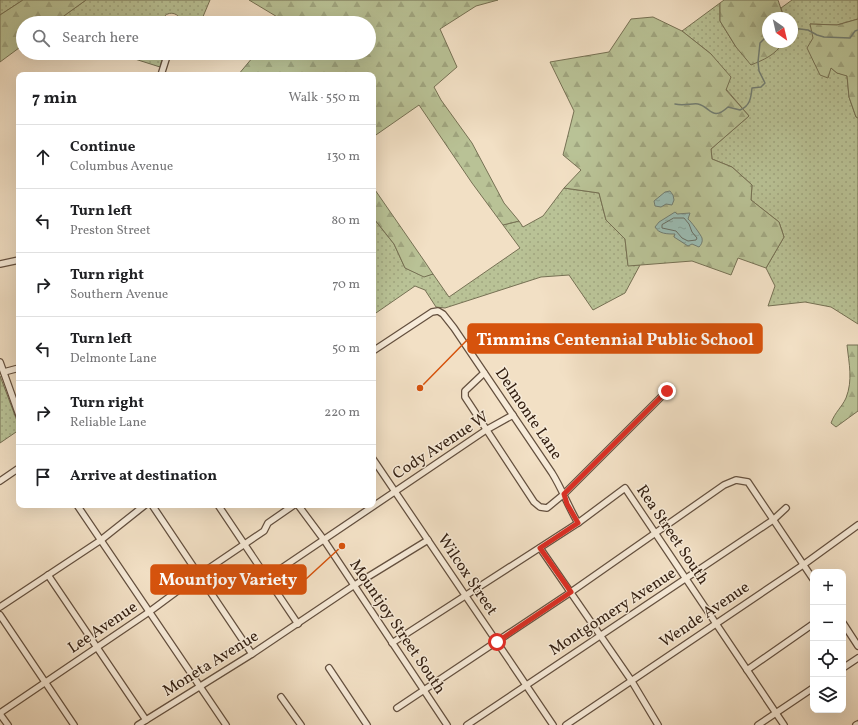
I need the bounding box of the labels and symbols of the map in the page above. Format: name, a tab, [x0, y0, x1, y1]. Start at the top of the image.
north arrow	[762, 12, 798, 48]
callout: Timmins Centennial Public School	[468, 324, 762, 353]
text: Timmins Centennial Public School	[476, 329, 754, 352]
street label: Delmonte Lane	[489, 364, 567, 464]
route end	[658, 382, 676, 400]
street label: Cody Avenue W	[389, 407, 493, 485]
street label: Rea Street South	[630, 481, 714, 589]
street label: Wilcox Street	[432, 530, 503, 620]
street label: Mountjoy Street South	[344, 555, 450, 699]
street label: Montgomery Avenue	[545, 563, 681, 661]
callout: Mountjoy Variety	[151, 565, 306, 594]
text: Mountjoy Variety	[159, 569, 298, 592]
street label: Wende Avenue	[656, 577, 754, 653]
street label: Lee Avenue	[64, 597, 142, 659]
street label: Moneta Avenue	[159, 626, 263, 702]
route start	[488, 633, 506, 651]

